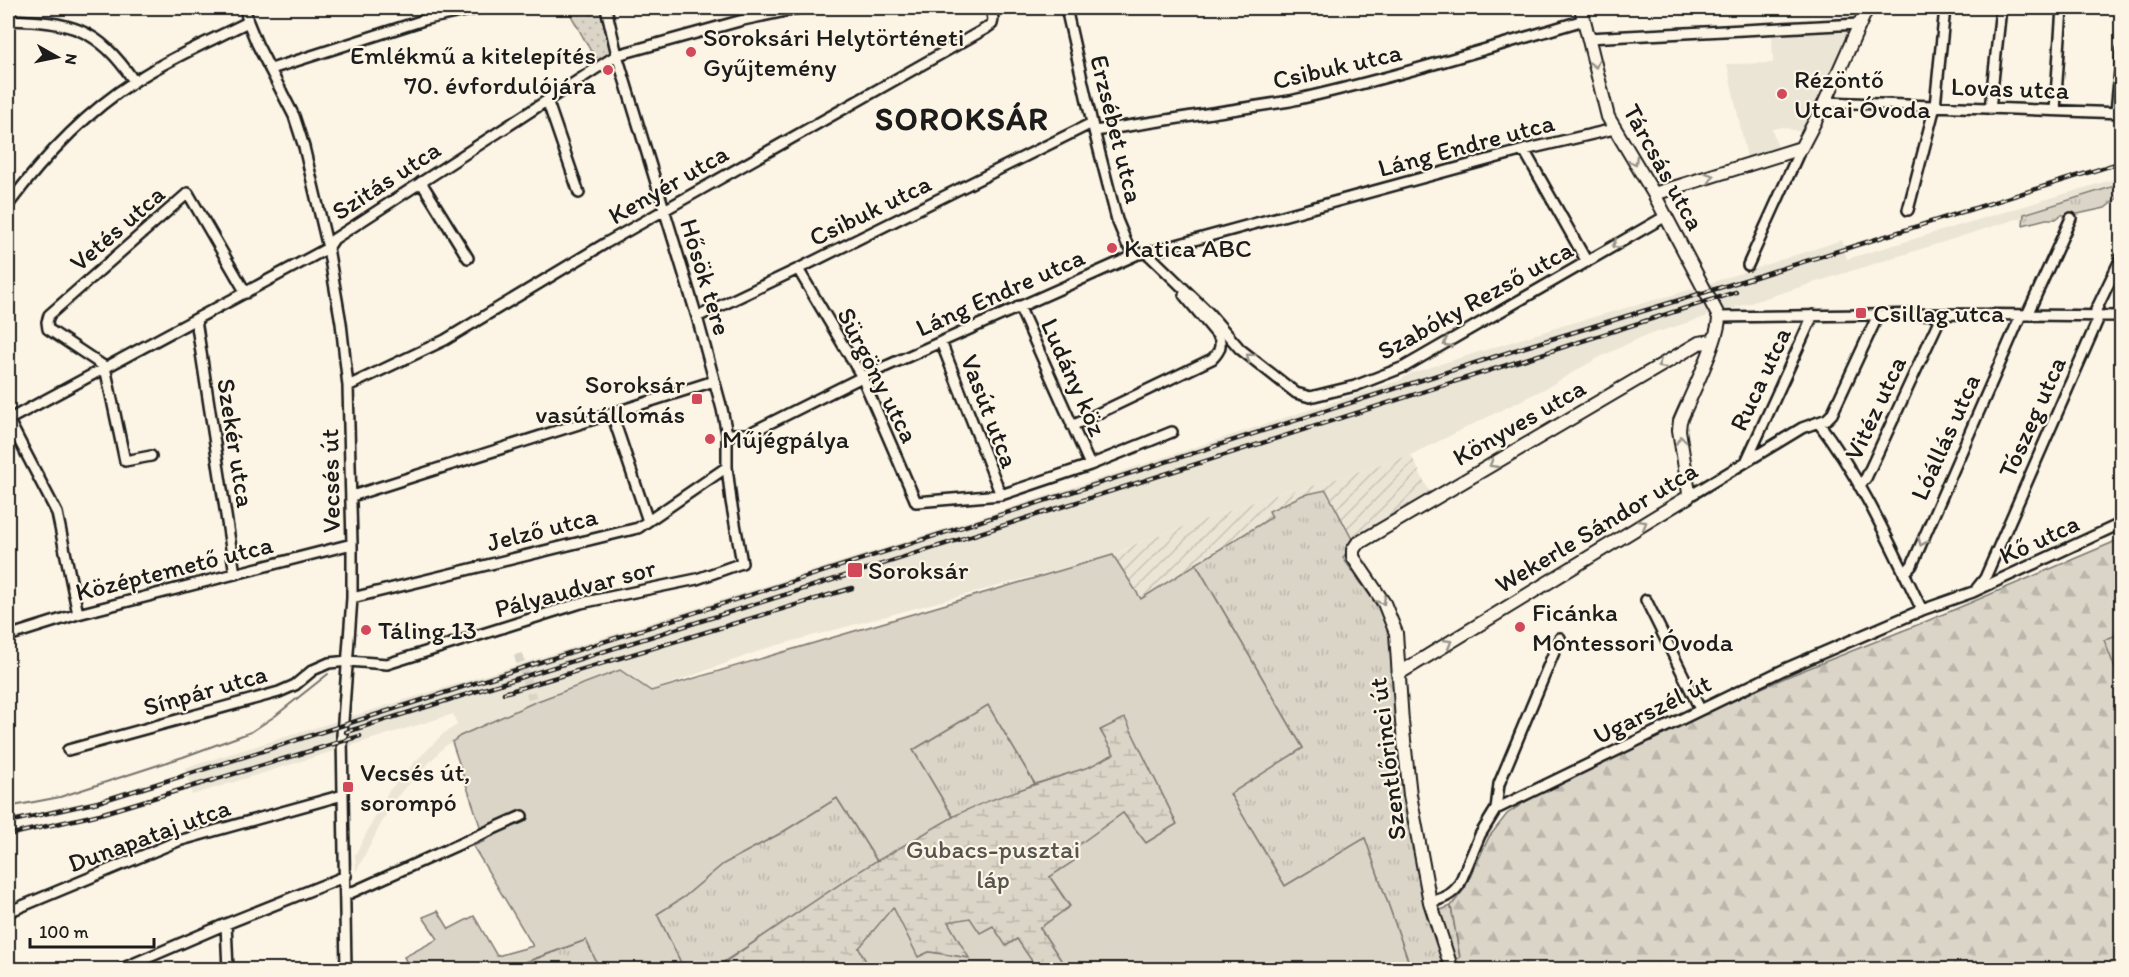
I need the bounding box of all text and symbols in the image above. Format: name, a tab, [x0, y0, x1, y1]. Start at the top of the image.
place label: Soroksári Helytörténeti Gyűjtemény	[703, 21, 964, 83]
north arrow	[27, 27, 87, 87]
street label: Csibuk utca	[1269, 36, 1405, 96]
place label: Emlékmű a kitelepítés 70. évfordulójára	[350, 39, 596, 101]
marker: Soroksári Helytörténeti Gyűjtemény	[684, 45, 698, 59]
text: N	[61, 52, 82, 66]
street label: Erzsébet utca	[1083, 52, 1151, 207]
one-way arrow	[1587, 59, 1600, 69]
marker: Emlékmű a kitelepítés 70. évfordulójára	[601, 63, 615, 77]
place label: Rézöntő Utcai Óvoda	[1794, 63, 1931, 125]
street label: Lovas utca	[1950, 70, 2070, 106]
marker: Rézöntő Utcai Óvoda	[1775, 87, 1789, 101]
street label: Tárcsás utca	[1616, 98, 1712, 236]
district label: SOROKSÁR	[875, 100, 1049, 138]
street label: Láng Endre utca	[1374, 106, 1558, 184]
street label: Szitás utca	[326, 133, 447, 227]
street label: Kenyér utca	[602, 136, 734, 231]
one-way arrow	[1627, 155, 1639, 165]
street label: Csibuk utca	[804, 167, 937, 253]
one-way arrow	[1704, 172, 1715, 184]
street label: Vetés utca	[63, 178, 172, 278]
street label: Hősök tere	[673, 215, 739, 339]
place label: Katica ABC	[1124, 232, 1252, 264]
street label: Szabóky Rezső utca	[1372, 233, 1579, 367]
one-way arrow	[1612, 238, 1622, 249]
street label: Láng Endre utca	[911, 240, 1090, 344]
marker: Katica ABC	[1105, 241, 1119, 255]
place label: Csillag utca	[1873, 297, 2005, 329]
street label: Sürgöny utca	[830, 302, 926, 448]
marker: Csillag utca	[1854, 306, 1868, 320]
street label: Ludány köz	[1034, 313, 1114, 441]
street label: Ruca utca	[1722, 322, 1798, 436]
one-way arrow	[1443, 335, 1453, 347]
street label: Vasút utca	[954, 350, 1026, 473]
street label: Vitéz utca	[1837, 350, 1913, 465]
street label: Tószeg utca	[1991, 351, 2073, 483]
one-way arrow	[1245, 353, 1256, 364]
one-way arrow	[1657, 358, 1667, 370]
place label: Soroksár vasútállomás	[535, 368, 686, 430]
street label: Lóállás utca	[1903, 369, 1987, 505]
street label: Könyves utca	[1447, 371, 1592, 473]
street label: Szekér utca	[210, 376, 262, 510]
marker: Soroksár vasútállomás	[690, 392, 704, 406]
place label: Műjégpálya	[722, 423, 850, 455]
street label: Vecsés út	[313, 428, 347, 534]
marker: Műjégpálya	[703, 432, 717, 446]
one-way arrow	[1675, 435, 1687, 444]
street label: Wekerle Sándor utca	[1489, 454, 1704, 600]
one-way arrow	[1489, 457, 1499, 468]
street label: Jelző utca	[483, 500, 601, 558]
street label: Kő utca	[1994, 507, 2084, 571]
one-way arrow	[1637, 520, 1647, 532]
street label: Középtemető utca	[72, 528, 276, 608]
one-way arrow	[1917, 535, 1929, 546]
street label: Pályaudvar sor	[491, 551, 660, 625]
place label: Soroksár	[868, 554, 969, 586]
marker: Soroksár	[846, 561, 864, 579]
one-way arrow	[1374, 595, 1386, 605]
place label: Ficánka Montessori Óvoda	[1532, 596, 1734, 658]
place label: Táling 13	[378, 614, 477, 646]
marker: Ficánka Montessori Óvoda	[1513, 620, 1527, 634]
marker: Táling 13	[359, 623, 373, 637]
one-way arrow	[1442, 639, 1452, 651]
street label: Sínpár utca	[139, 657, 271, 723]
street label: Ugarszél út	[1588, 667, 1716, 751]
street label: Szentlőrinci út	[1361, 676, 1413, 842]
place label: Vecsés út, sorompó	[360, 756, 471, 818]
marker: Vecsés út, sorompó	[341, 780, 355, 794]
street label: Dunapataj utca	[63, 791, 235, 879]
park label: Gubacs-pusztai láp	[906, 833, 1080, 895]
scale bar	[30, 911, 154, 949]
text: 100 m	[39, 921, 89, 943]

